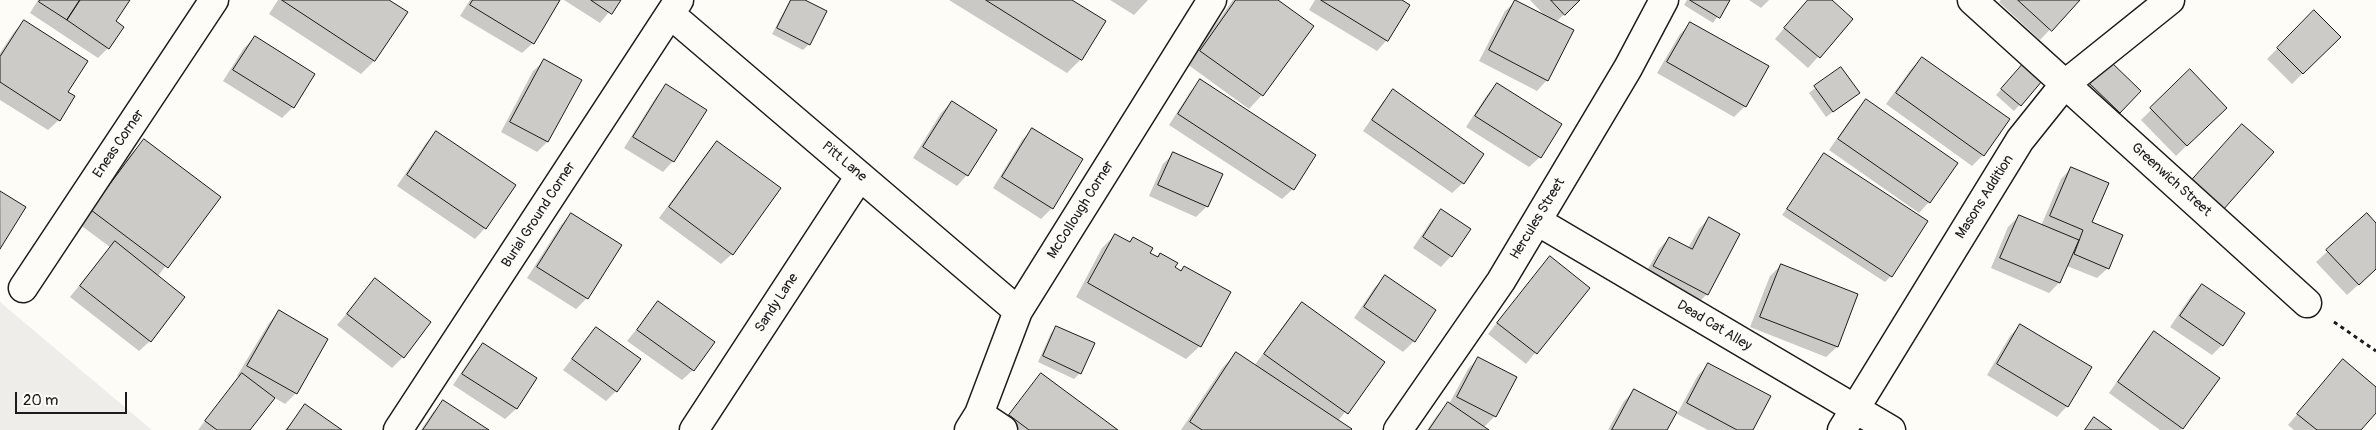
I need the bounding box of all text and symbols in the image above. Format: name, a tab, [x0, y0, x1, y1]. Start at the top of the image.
street label: Eneas Corner	[90, 107, 148, 181]
street label: Pitt Lane	[818, 138, 870, 186]
street label: Greenwich Street	[2127, 140, 2215, 220]
street label: Masons Addition	[1952, 152, 2018, 242]
street label: McCollough Corner	[1044, 158, 1118, 262]
street label: Burial Ground Corner	[499, 159, 579, 271]
street label: Hercules Street	[1507, 175, 1569, 263]
street label: Sandy Lane	[752, 270, 802, 336]
street label: Dead Cat Alley	[1674, 297, 1754, 355]
scale bar	[18, 382, 130, 414]
text: 20 m	[23, 391, 58, 410]

